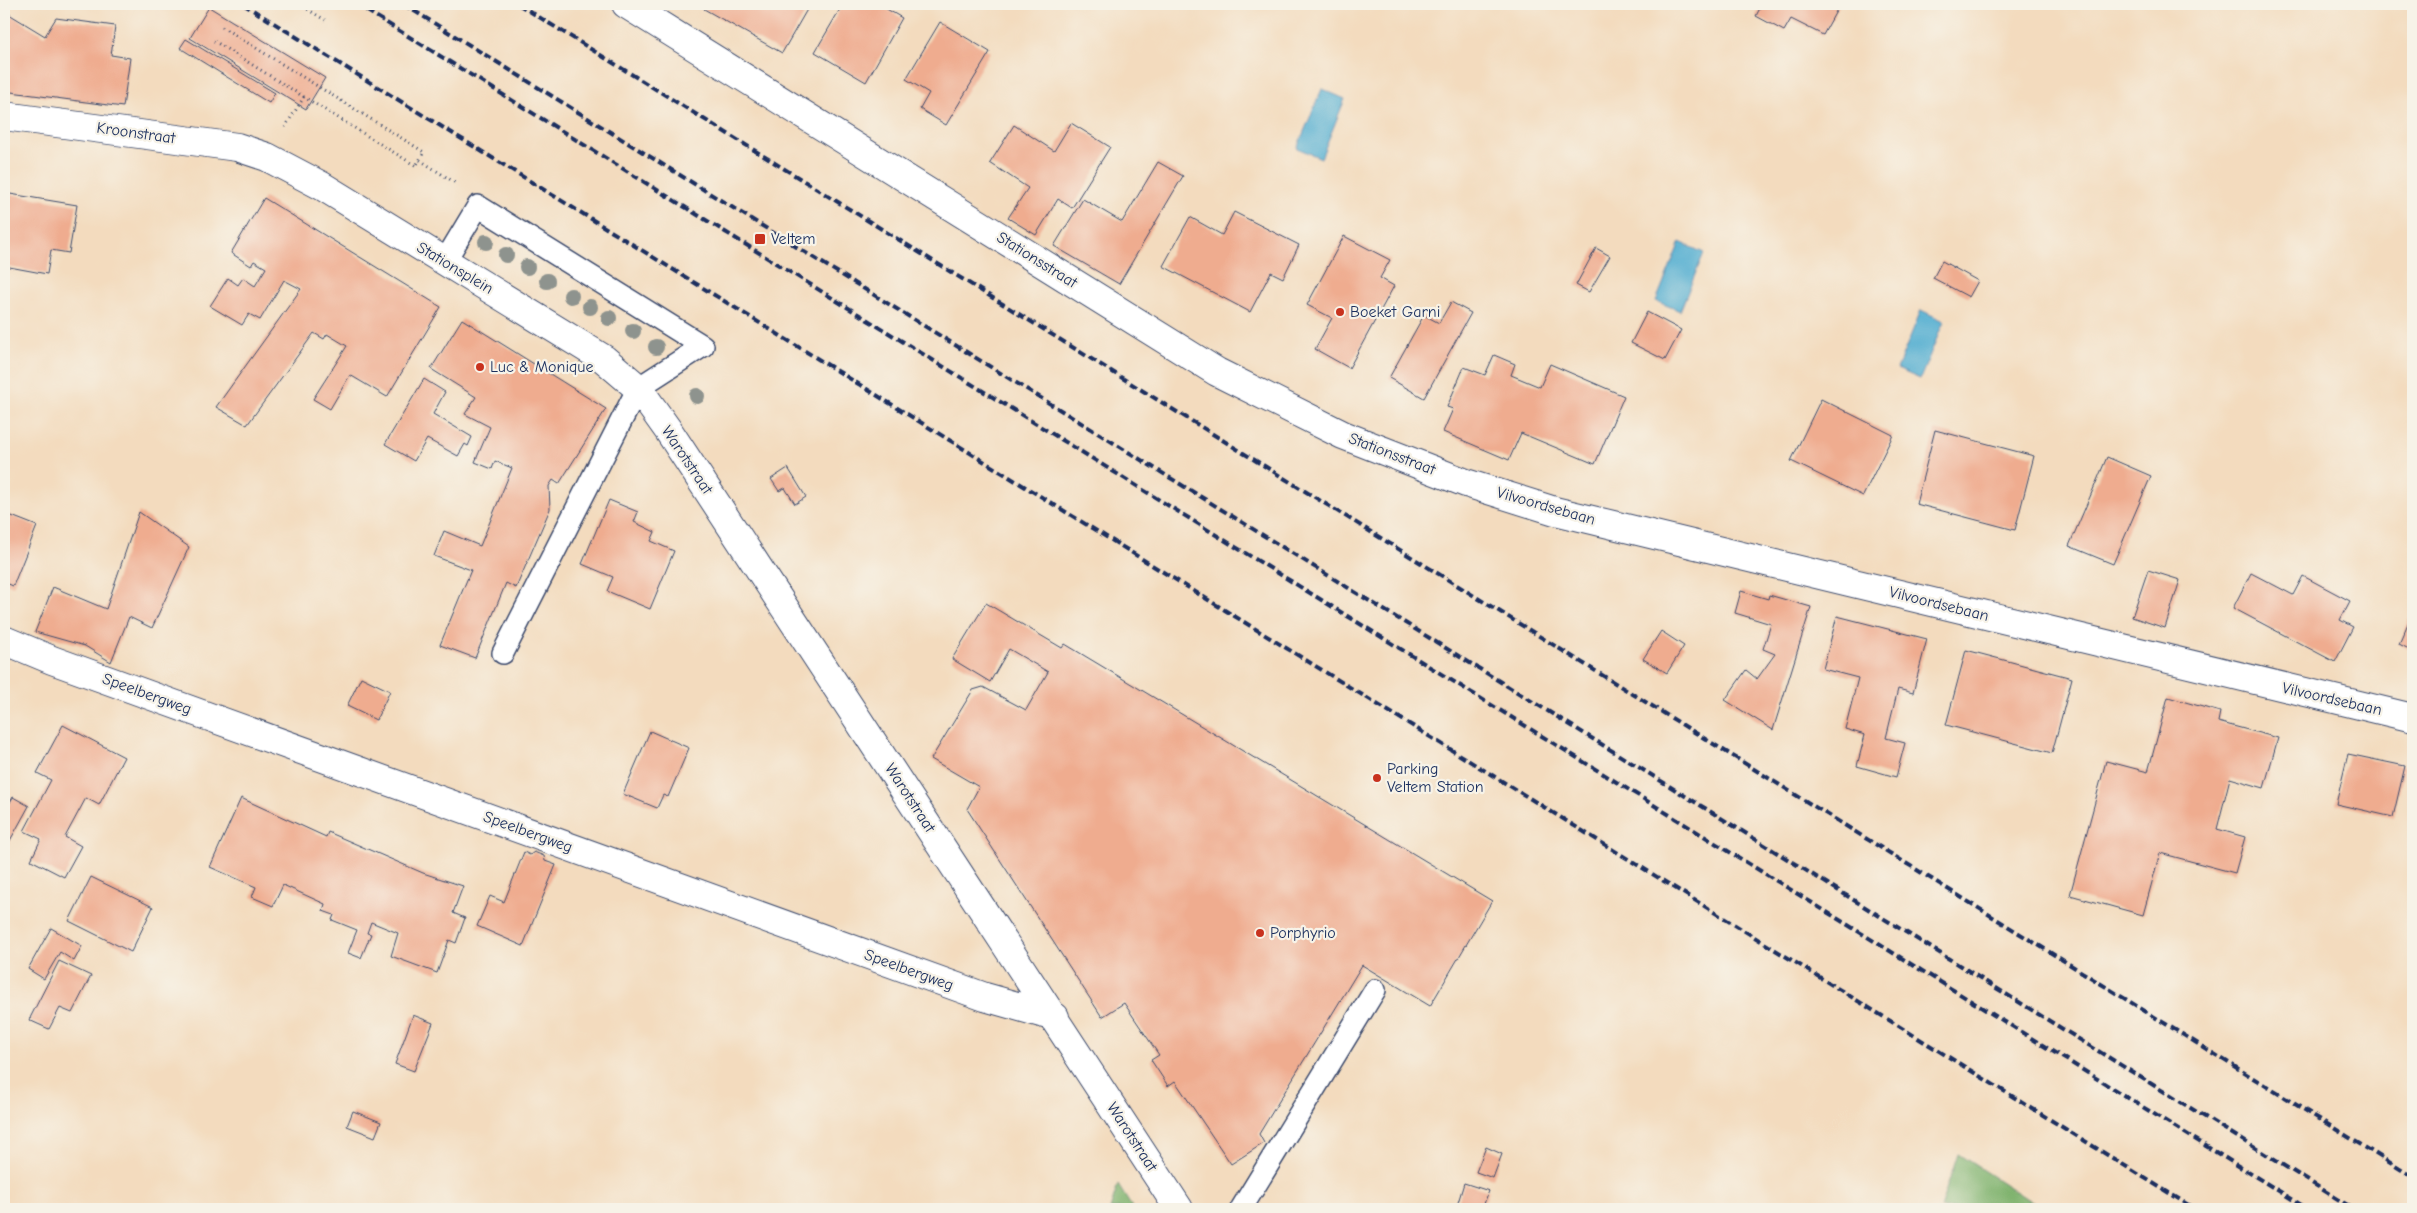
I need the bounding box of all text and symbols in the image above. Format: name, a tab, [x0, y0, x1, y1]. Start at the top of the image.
street label: Kroonstraat	[96, 119, 177, 147]
street label: Stationsstraat	[993, 228, 1081, 292]
place label: Veltem	[771, 230, 816, 248]
marker: Veltem	[753, 232, 767, 246]
street label: Stationsplein	[414, 238, 496, 298]
place label: Boeket Garni	[1350, 303, 1440, 321]
marker: Boeket Garni	[1334, 306, 1346, 318]
place label: Luc & Monique	[490, 358, 594, 376]
marker: Luc & Monique	[474, 361, 486, 373]
street label: Warotstraat	[658, 422, 717, 498]
street label: Stationsstraat	[1346, 429, 1438, 479]
street label: Vilvoordsebaan	[1495, 483, 1597, 529]
street label: Vilvoordsebaan	[1887, 583, 1991, 625]
street label: Speelbergweg	[100, 670, 194, 718]
street label: Vilvoordsebaan	[2280, 679, 2384, 719]
street label: Warotstraat	[881, 760, 939, 836]
place label: Parking Veltem Station	[1387, 760, 1484, 796]
marker: Parking Veltem Station	[1371, 772, 1383, 784]
street label: Speelbergweg	[481, 808, 575, 856]
place label: Porphyrio	[1270, 924, 1336, 942]
marker: Porphyrio	[1254, 927, 1266, 939]
street label: Speelbergweg	[862, 946, 956, 994]
street label: Warotstraat	[1103, 1099, 1161, 1175]

